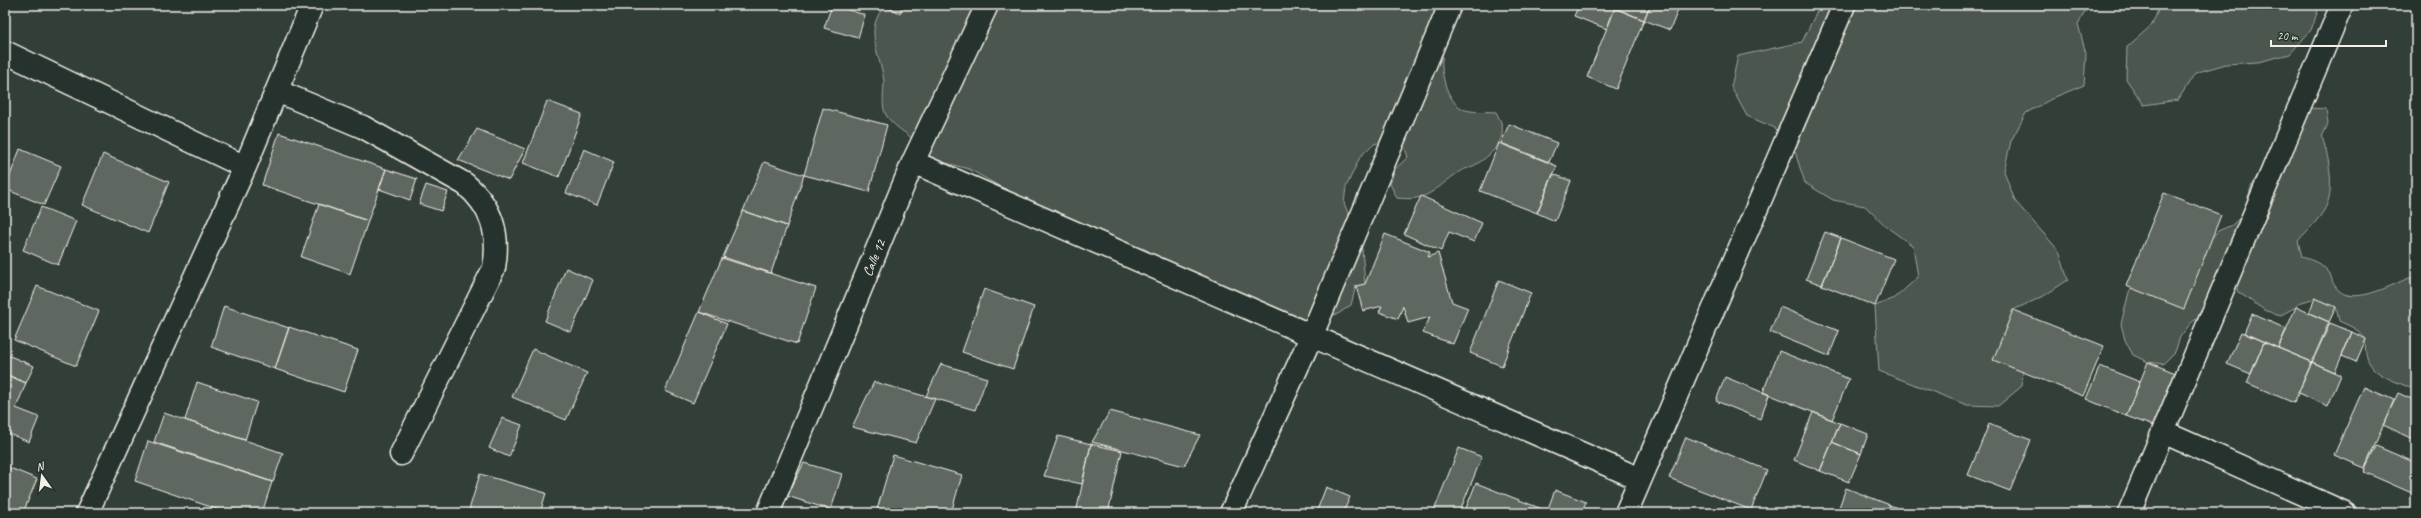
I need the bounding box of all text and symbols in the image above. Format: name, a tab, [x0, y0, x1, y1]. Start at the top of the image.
scale bar	[2271, 22, 2386, 48]
text: 20 m	[2277, 28, 2299, 44]
street label: Calle 12	[859, 236, 890, 279]
north arrow	[22, 456, 62, 496]
text: N	[35, 458, 47, 474]

